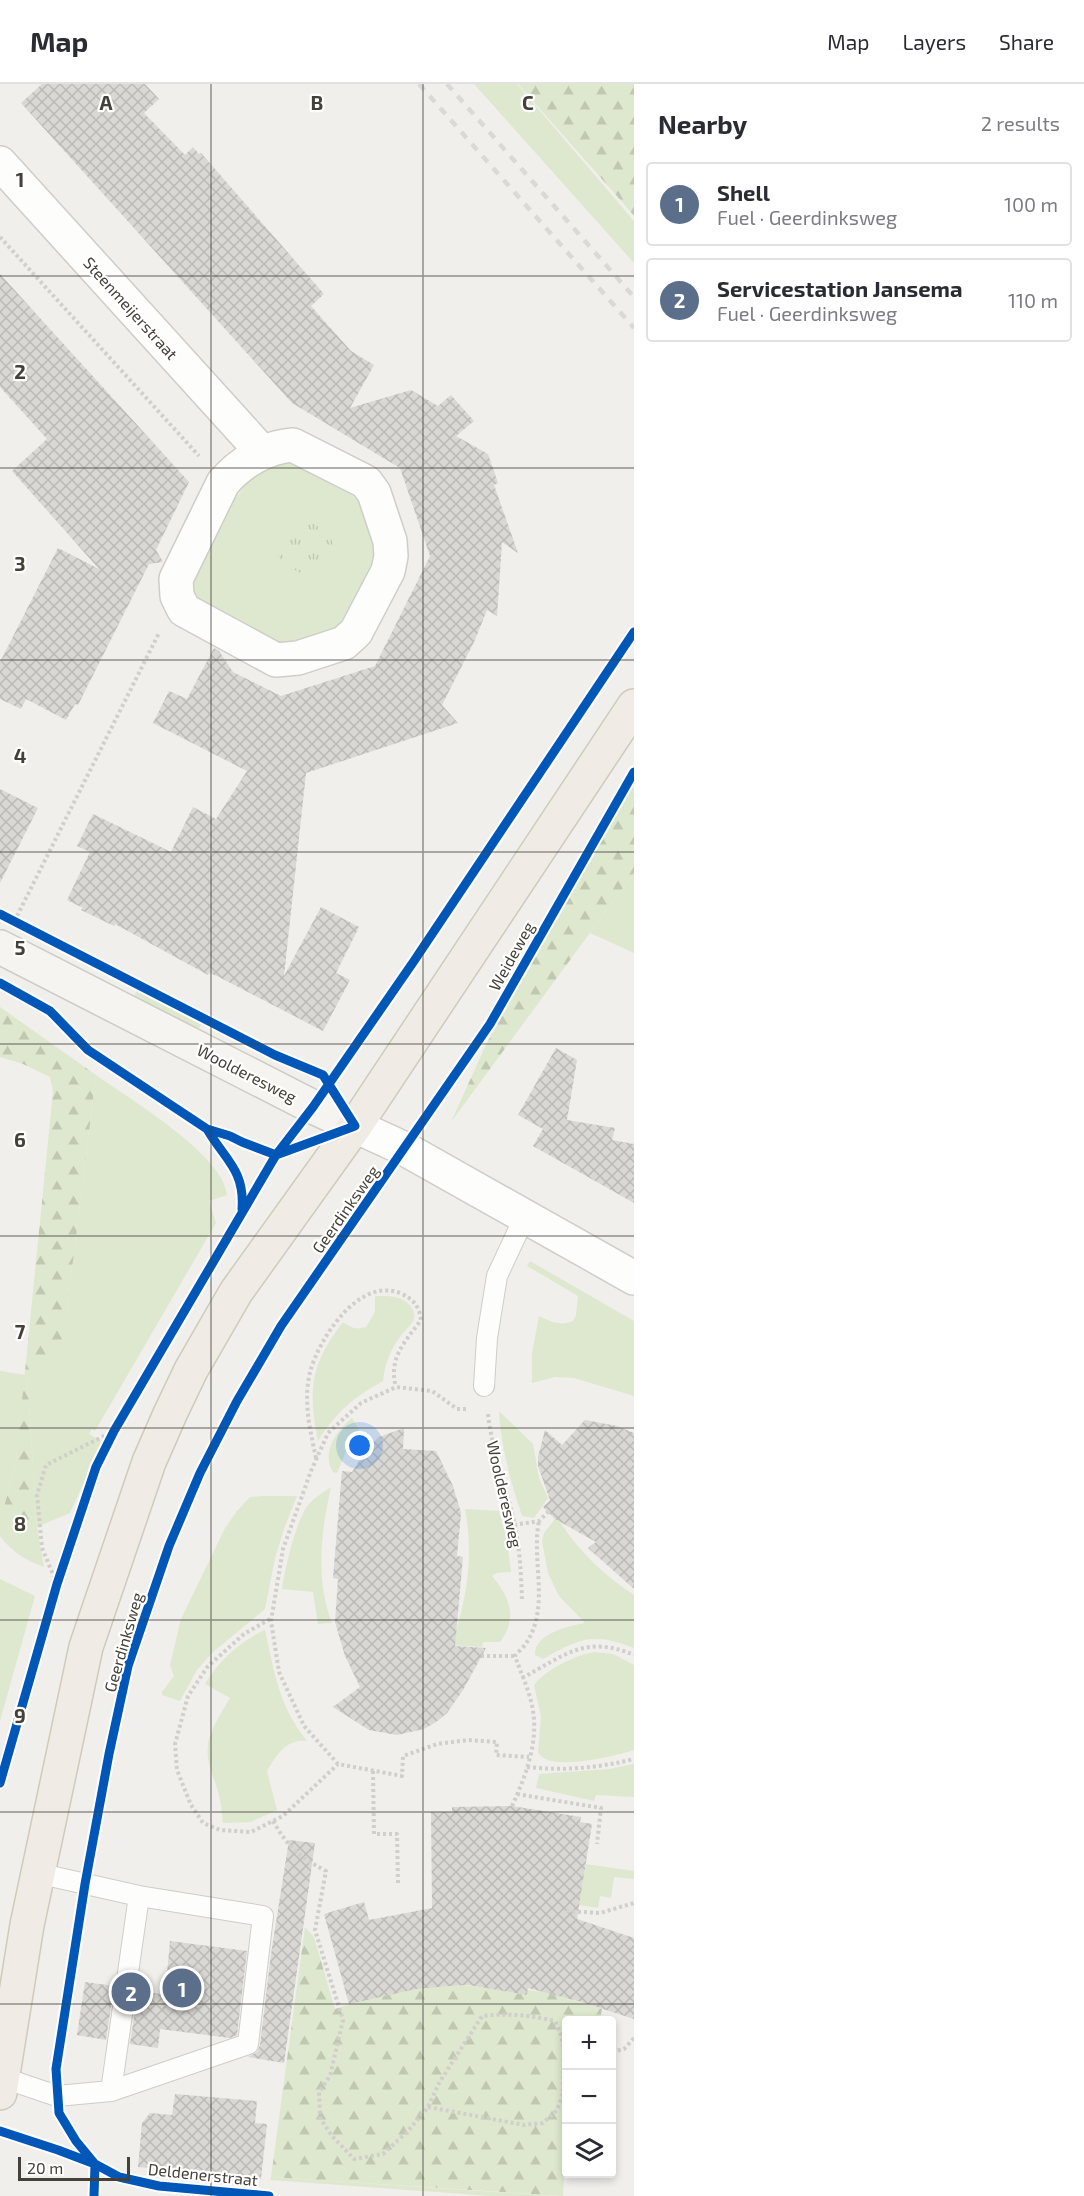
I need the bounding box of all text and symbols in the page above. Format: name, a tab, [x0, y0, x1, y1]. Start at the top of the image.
text: Map	[30, 24, 88, 58]
text: Map	[827, 29, 869, 54]
text: Layers	[902, 29, 966, 54]
text: Share	[999, 29, 1054, 54]
text: A	[99, 90, 113, 114]
text: B	[311, 90, 323, 114]
text: C	[522, 90, 534, 114]
text: Nearby	[658, 108, 747, 139]
text: 2 results	[981, 111, 1060, 135]
text: 1	[16, 167, 24, 191]
text: Shell	[717, 179, 770, 205]
text: 1	[675, 192, 684, 216]
text: 100 m	[1004, 192, 1058, 216]
text: Fuel · Geerdinksweg	[717, 205, 897, 229]
street label: Steenmeijerstraat	[79, 253, 182, 364]
text: Servicestation Jansema	[717, 275, 963, 301]
text: 2	[674, 288, 685, 312]
text: 110 m	[1008, 288, 1058, 312]
text: Fuel · Geerdinksweg	[717, 301, 897, 325]
text: 2	[14, 359, 26, 383]
text: 3	[14, 551, 26, 575]
text: 4	[14, 743, 27, 767]
street label: Weideweg	[484, 918, 538, 994]
text: 5	[14, 935, 26, 959]
street label: Woolderesweg	[194, 1040, 300, 1106]
text: 6	[14, 1127, 26, 1151]
street label: Geerdinksweg	[308, 1161, 382, 1257]
text: 7	[15, 1319, 26, 1343]
your location	[345, 1431, 374, 1460]
street label: Woolderesweg	[483, 1439, 527, 1549]
text: 8	[14, 1511, 26, 1535]
street label: Geerdinksweg	[100, 1590, 146, 1694]
text: 9	[14, 1703, 26, 1727]
pin: 1	[162, 1966, 201, 2010]
pin: 2	[112, 1970, 150, 2014]
map controls	[562, 2016, 616, 2178]
button: +	[562, 2016, 616, 2070]
button: −	[562, 2070, 616, 2124]
button: layers	[562, 2124, 616, 2178]
scale bar	[18, 2154, 130, 2182]
text: 20 m	[27, 2158, 63, 2177]
street label: Deldenerstraat	[147, 2159, 259, 2189]

